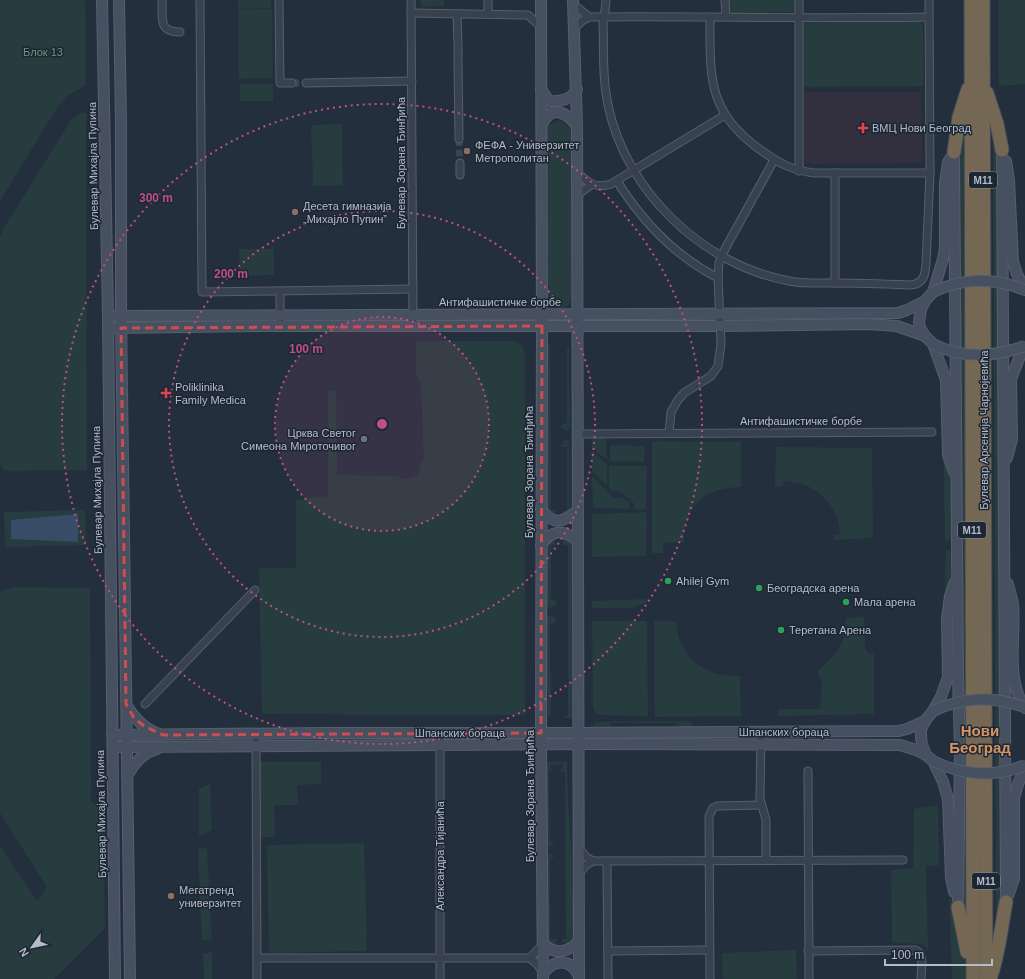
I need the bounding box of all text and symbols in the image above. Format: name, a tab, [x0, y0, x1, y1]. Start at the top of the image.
park label: Блок 13	[23, 46, 63, 58]
street label: Булевар Зорана Ђинђића	[395, 96, 407, 229]
street label: Булевар Михајла Пупина	[86, 101, 100, 230]
marker: ВМЦ Нови Београд	[857, 122, 869, 134]
place label: ВМЦ Нови Београд	[872, 122, 972, 134]
place label: ФЕФА - Универзитет Метрополитан	[475, 139, 579, 164]
marker: ФЕФА - Универзитет Метрополитан	[462, 146, 472, 156]
road number: M11	[969, 172, 997, 188]
text: 300 m	[139, 191, 173, 205]
place label: Десета гимназија „Михајло Пупин”	[303, 200, 392, 225]
marker: Десета гимназија „Михајло Пупин”	[290, 207, 300, 217]
text: 200 m	[214, 267, 248, 281]
street label: Антифашистичке борбе	[439, 296, 561, 308]
text: 100 m	[289, 342, 323, 356]
street label: Булевар Арсенија Чарнојевића	[978, 350, 990, 510]
place label: Poliklinika Family Medica	[175, 381, 247, 406]
marker: Poliklinika Family Medica	[160, 387, 172, 399]
street label: Булевар Зорана Ђинђића	[523, 405, 535, 538]
street label: Антифашистичке борбе	[740, 415, 862, 427]
centre of rings	[375, 417, 389, 431]
street label: Булевар Михајла Пупина	[90, 425, 104, 554]
place label: Црква Светог Симеона Мироточивог	[241, 427, 356, 452]
marker: Црква Светог Симеона Мироточивог	[359, 434, 369, 444]
road number: M11	[958, 522, 986, 538]
place label: Ahilej Gym	[676, 575, 729, 587]
marker: Ahilej Gym	[663, 576, 673, 586]
place label: Београдска арена	[767, 582, 860, 594]
marker: Београдска арена	[754, 583, 764, 593]
place label: Мала арена	[854, 596, 916, 608]
marker: Мала арена	[841, 597, 851, 607]
place label: Теретана Арена	[789, 624, 872, 636]
marker: Теретана Арена	[776, 625, 786, 635]
district label: Нови Београд	[949, 722, 1011, 756]
street label: Шпанских бораца	[739, 726, 830, 738]
street label: Шпанских бораца	[415, 727, 506, 739]
street label: Булевар Зорана Ђинђића	[524, 729, 536, 862]
street label: Булевар Михајла Пупина	[94, 749, 108, 878]
street label: Александра Тијанића	[434, 800, 446, 911]
road number: M11	[972, 873, 1000, 889]
place label: Мегатренд универзитет	[179, 884, 241, 909]
marker: Мегатренд универзитет	[166, 891, 176, 901]
north arrow	[12, 927, 52, 967]
scale bar	[885, 941, 992, 967]
text: N	[16, 946, 31, 959]
text: 100 m	[891, 948, 924, 962]

